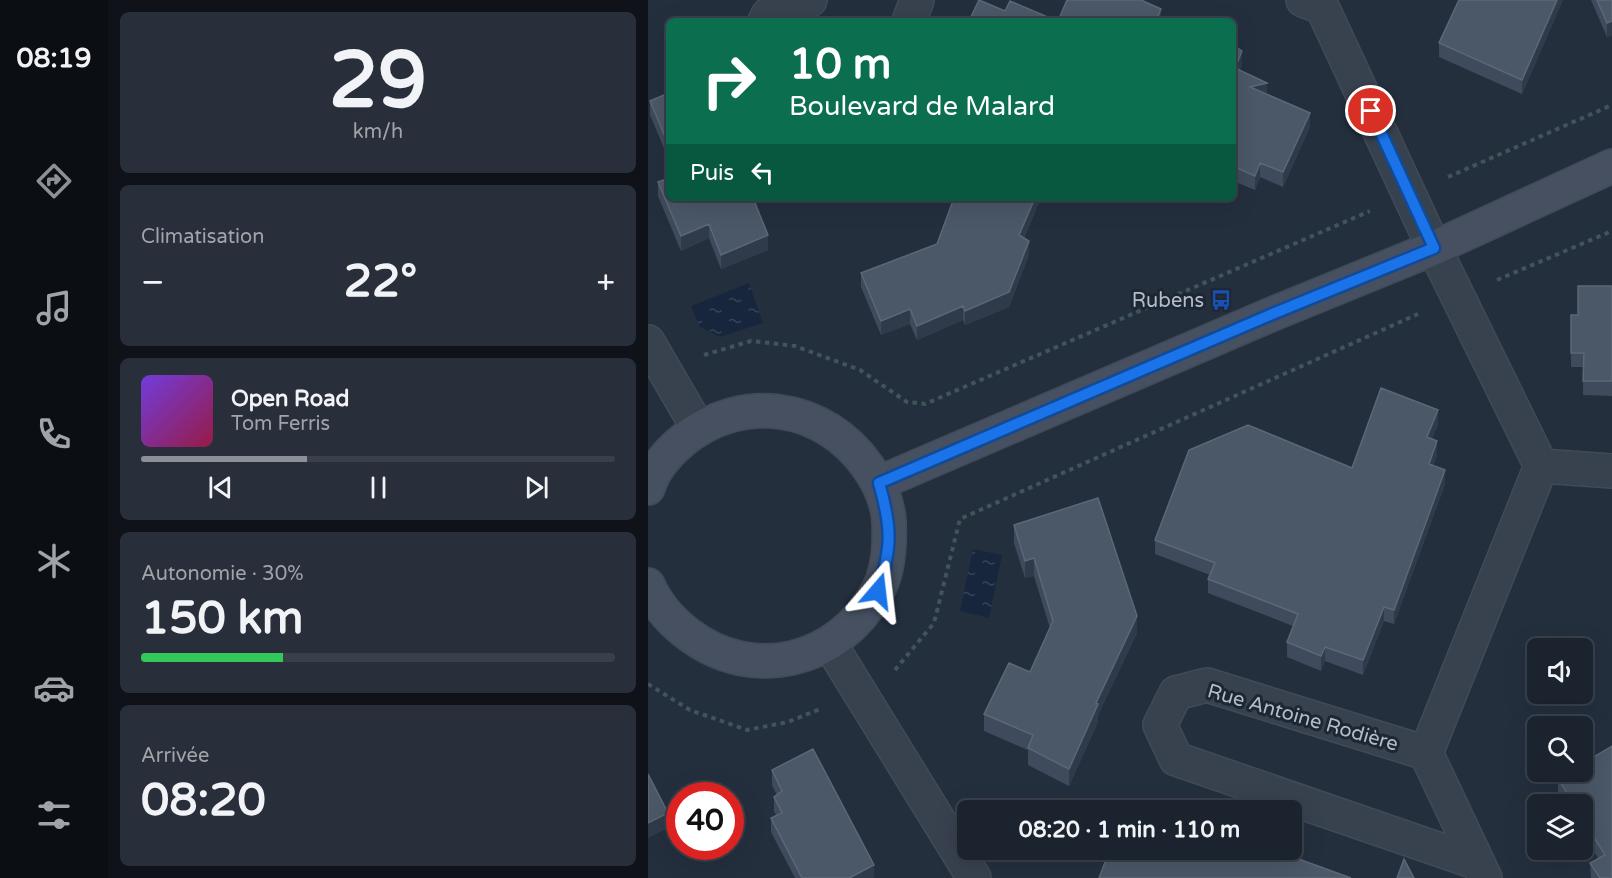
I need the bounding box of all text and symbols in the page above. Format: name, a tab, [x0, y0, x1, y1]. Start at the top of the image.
text: 29	[329, 34, 427, 128]
text: 10 m	[789, 39, 891, 90]
text: 08:19	[17, 42, 91, 75]
icon: right	[690, 42, 768, 120]
pin	[1345, 85, 1396, 136]
text: Boulevard de Malard	[789, 90, 1055, 123]
icon: arrive	[1354, 94, 1387, 127]
text: km/h	[353, 120, 403, 144]
icon: left	[746, 156, 779, 189]
icon: directions	[33, 160, 75, 202]
text: Puis	[690, 160, 734, 186]
text: Climatisation	[141, 225, 264, 249]
text: 22°	[344, 255, 417, 309]
text: −	[141, 263, 165, 302]
text: +	[596, 263, 615, 302]
icon: music	[33, 287, 75, 329]
bus stop icon: Rubens	[1209, 288, 1233, 312]
place label: Rubens	[1132, 289, 1204, 313]
text: Open Road	[231, 386, 349, 412]
text: Tom Ferris	[231, 412, 330, 436]
icon: phone	[33, 413, 75, 455]
icon: previous	[204, 471, 237, 504]
icon: pause	[362, 471, 395, 504]
icon: next	[520, 471, 553, 504]
icon: climate	[33, 540, 75, 582]
position arrow	[846, 559, 910, 623]
text: Autonomie · 30%	[141, 562, 303, 586]
text: 150 km	[141, 592, 303, 646]
map controls	[1527, 638, 1593, 860]
button: sound	[1527, 638, 1593, 704]
icon: car	[33, 667, 75, 709]
street label: Rue Antoine Rodière	[1205, 679, 1401, 757]
button: search	[1527, 716, 1593, 782]
text: Arrivée	[141, 744, 209, 768]
text: 08:20	[141, 774, 266, 828]
speed limit sign: 40	[666, 782, 744, 860]
icon: filters	[33, 794, 75, 836]
button: layers	[1527, 794, 1593, 860]
text: 08:20 · 1 min · 110 m	[1019, 817, 1240, 843]

